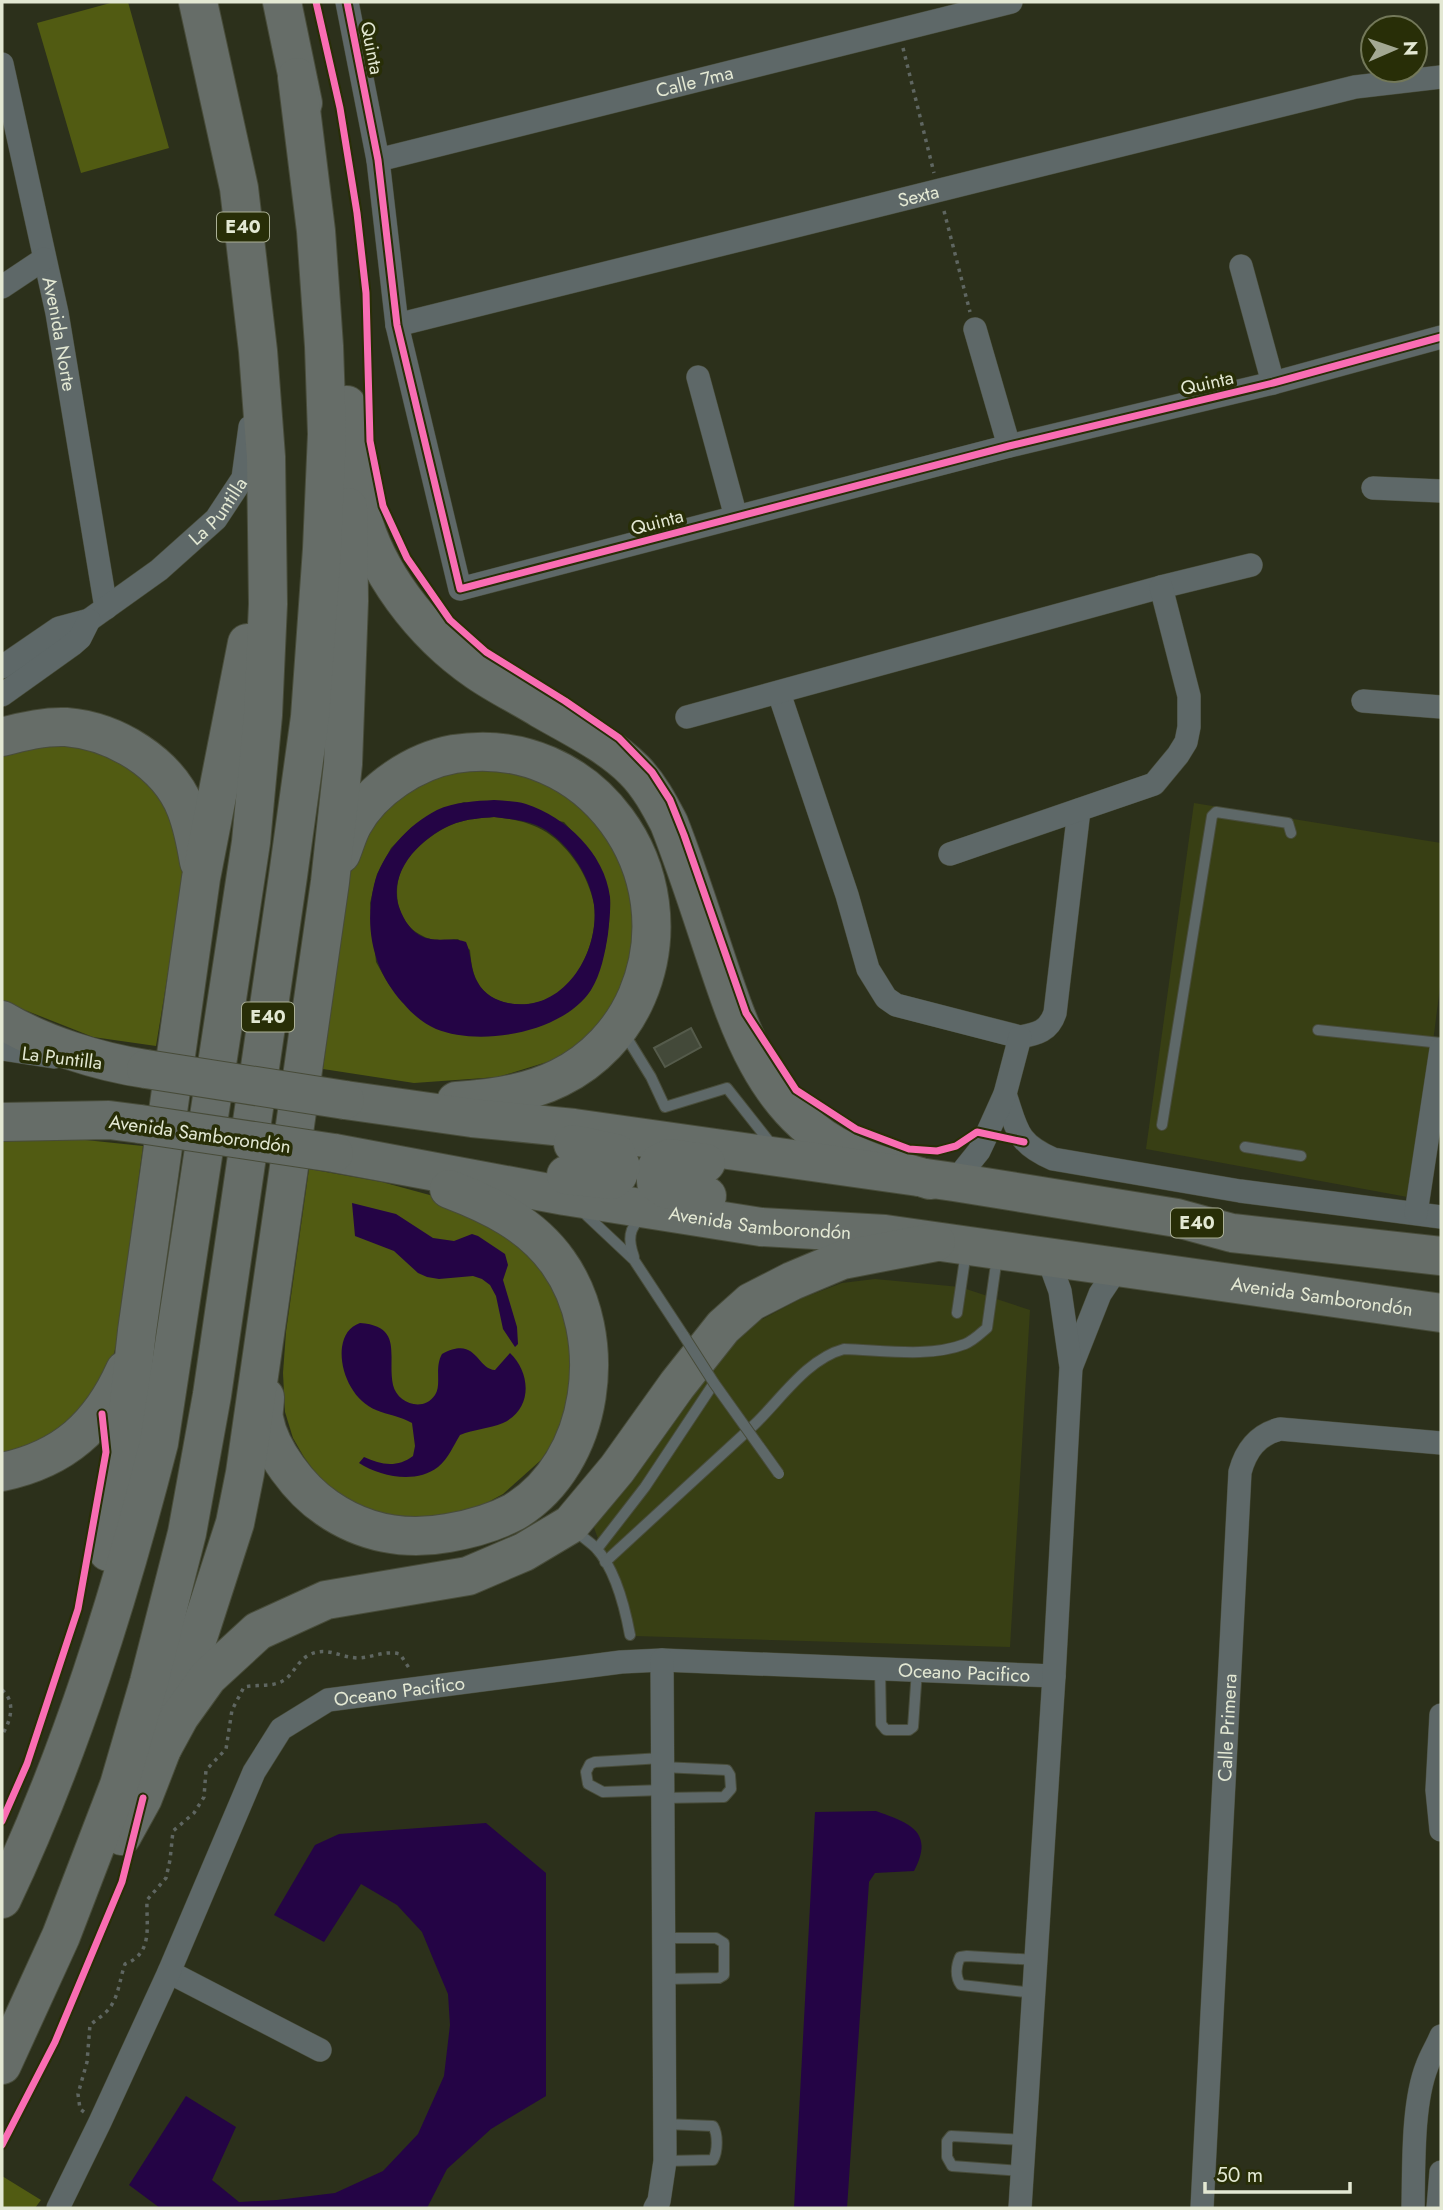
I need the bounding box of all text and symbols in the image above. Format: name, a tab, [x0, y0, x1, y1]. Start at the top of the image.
north arrow	[1359, 14, 1429, 84]
street label: Quinta	[354, 19, 390, 77]
text: N	[1397, 40, 1424, 56]
street label: Calle 7ma	[653, 58, 736, 104]
street label: Sexta	[895, 177, 942, 214]
road number: E40	[217, 212, 269, 242]
street label: Avenida Norte	[36, 274, 83, 393]
street label: Quinta	[1178, 364, 1236, 402]
street label: La Puntilla	[182, 472, 254, 551]
street label: Quinta	[628, 502, 686, 542]
road number: E40	[242, 1002, 294, 1032]
street label: La Puntilla	[20, 1040, 104, 1076]
street label: Avenida Samborondón	[107, 1108, 293, 1160]
street label: Avenida Samborondón	[667, 1199, 852, 1246]
road number: E40	[1171, 1208, 1223, 1238]
street label: Avenida Samborondón	[1229, 1270, 1415, 1322]
street label: Oceano Pacifico	[898, 1656, 1031, 1689]
street label: Oceano Pacifico	[332, 1669, 466, 1713]
street label: Calle Primera	[1211, 1673, 1243, 1782]
scale bar	[1205, 2150, 1350, 2194]
text: 50 m	[1216, 2160, 1263, 2190]

